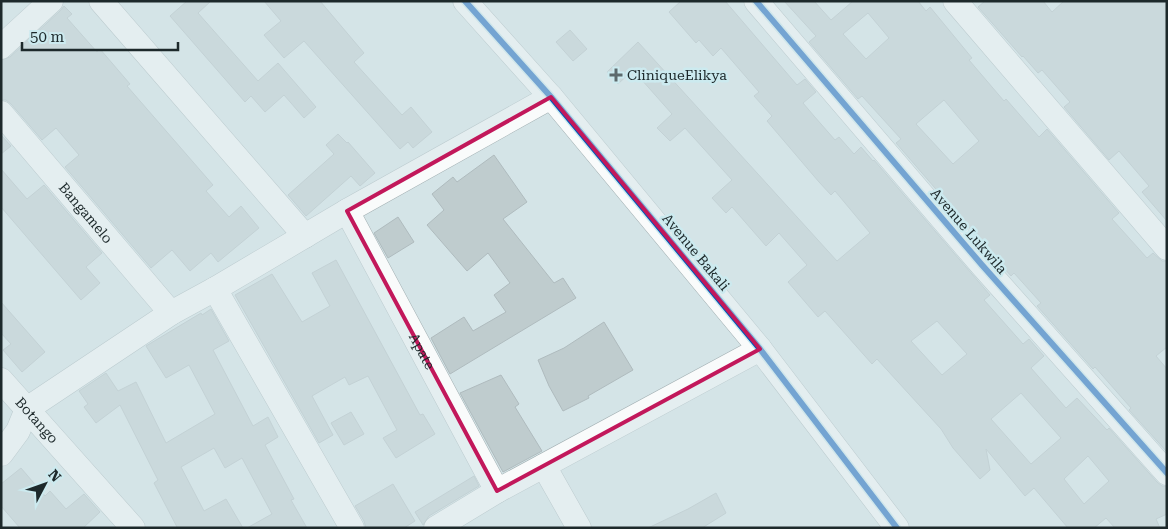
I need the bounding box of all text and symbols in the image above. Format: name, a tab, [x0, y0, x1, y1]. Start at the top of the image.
scale bar	[22, 20, 179, 52]
text: 50 m	[30, 28, 65, 46]
place label: CliniqueElikya	[627, 67, 727, 83]
marker: CliniqueElikya	[609, 68, 623, 82]
street label: Bangamelo	[56, 179, 116, 246]
street label: Avenue Lukwila	[928, 185, 1011, 277]
street label: Avenue Bakali	[659, 210, 733, 294]
street label: Apate	[406, 330, 438, 372]
street label: Botango	[12, 394, 62, 447]
north arrow	[20, 459, 70, 509]
text: N	[45, 466, 65, 485]

